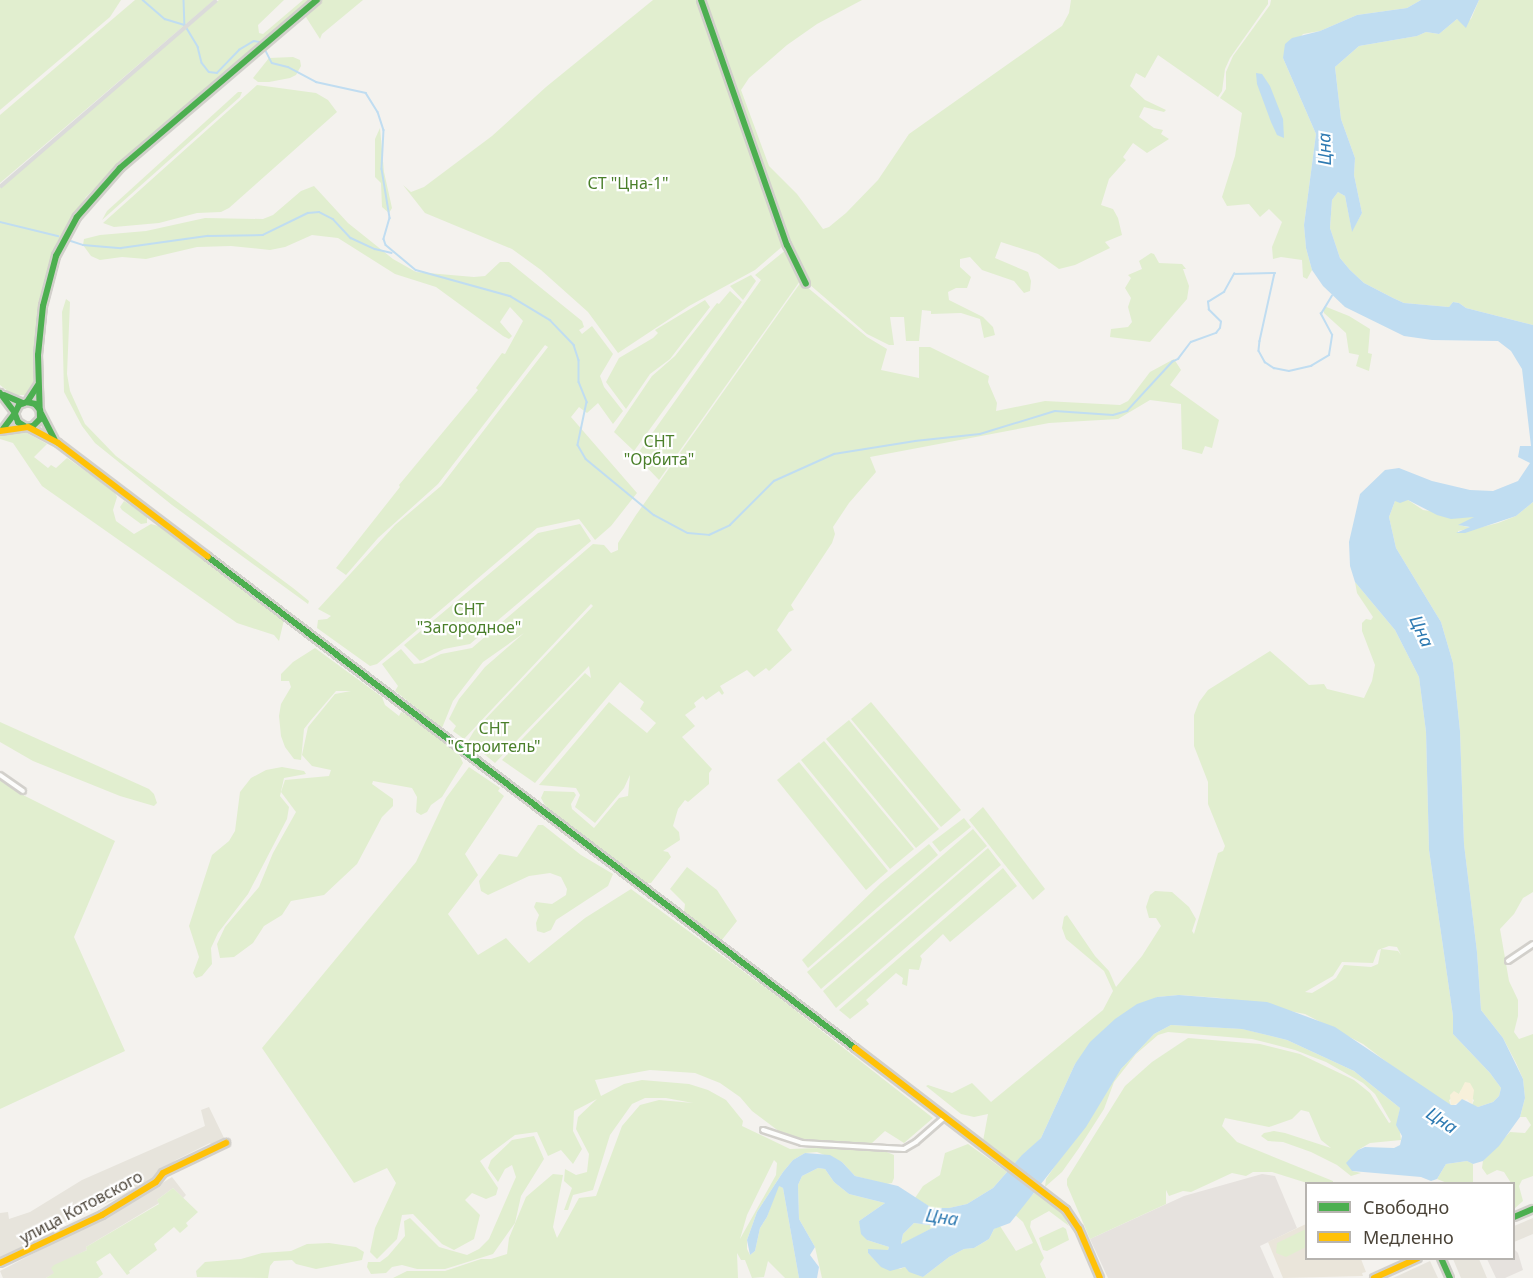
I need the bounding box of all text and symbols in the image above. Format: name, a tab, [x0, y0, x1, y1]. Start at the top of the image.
water label: Цна	[1313, 132, 1335, 166]
park label: СТ "Цна-1"	[587, 173, 669, 193]
park label: CНТ "Орбита"	[624, 431, 694, 469]
park label: СНТ "Загородное"	[417, 599, 521, 637]
water label: Цна	[1405, 612, 1439, 650]
park label: CНТ "Строитель"	[448, 718, 540, 756]
water label: Цна	[1422, 1102, 1462, 1138]
street label: улица Котовского	[16, 1167, 146, 1247]
legend	[1305, 1182, 1515, 1260]
text: Свободно	[1363, 1195, 1449, 1219]
water label: Цна	[924, 1204, 960, 1230]
text: Медленно	[1363, 1225, 1454, 1249]

